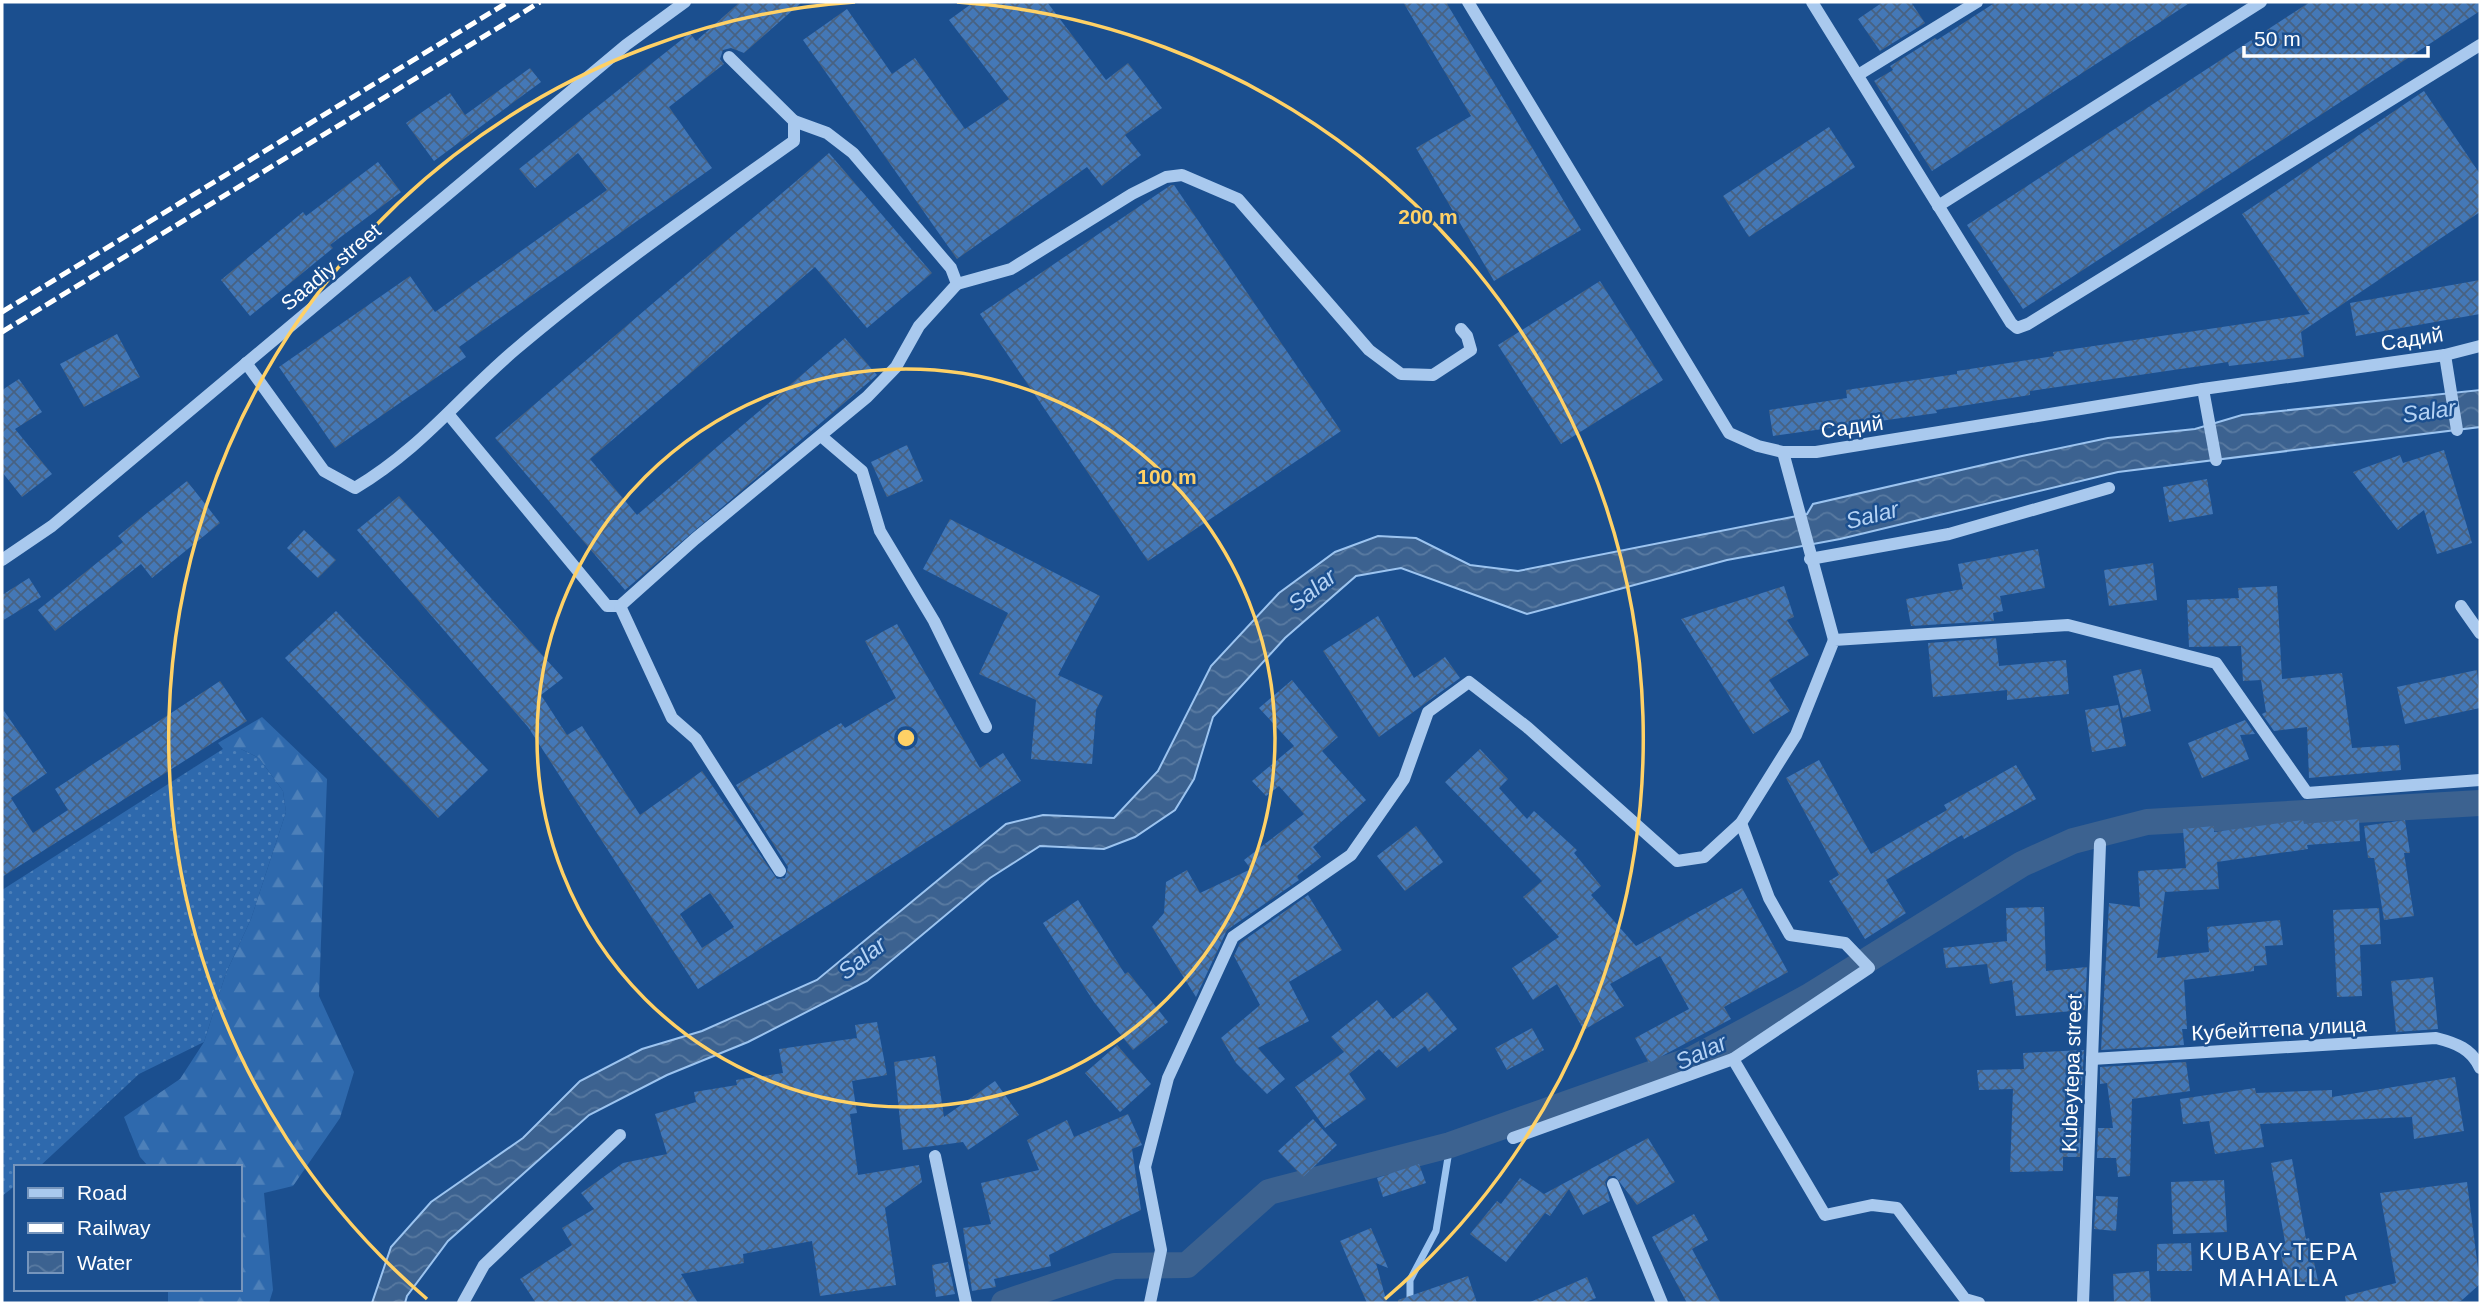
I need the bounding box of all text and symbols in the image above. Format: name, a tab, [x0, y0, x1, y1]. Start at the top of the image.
scale bar	[2244, 14, 2428, 58]
text: 50 m	[2254, 27, 2301, 50]
text: 200 m	[1398, 205, 1458, 228]
street label: Saadiy street	[276, 218, 385, 315]
street label: Садий	[2379, 322, 2445, 355]
water label: Salar	[2401, 394, 2459, 428]
street label: Садий	[1819, 411, 1885, 442]
text: 100 m	[1137, 465, 1197, 488]
water label: Salar	[1843, 496, 1902, 534]
water label: Salar	[1283, 562, 1342, 617]
centre of rings	[894, 726, 918, 750]
water label: Salar	[833, 930, 892, 985]
street label: Kubeytepa street	[2057, 993, 2086, 1153]
street label: Кубейттепа улица	[2191, 1012, 2368, 1045]
water label: Salar	[1671, 1028, 1732, 1075]
legend	[14, 1165, 242, 1291]
text: Road	[77, 1181, 127, 1204]
text: Railway	[77, 1216, 151, 1239]
district label: KUBAY-TEPA MAHALLA	[2199, 1239, 2359, 1291]
text: Water	[77, 1251, 132, 1274]

